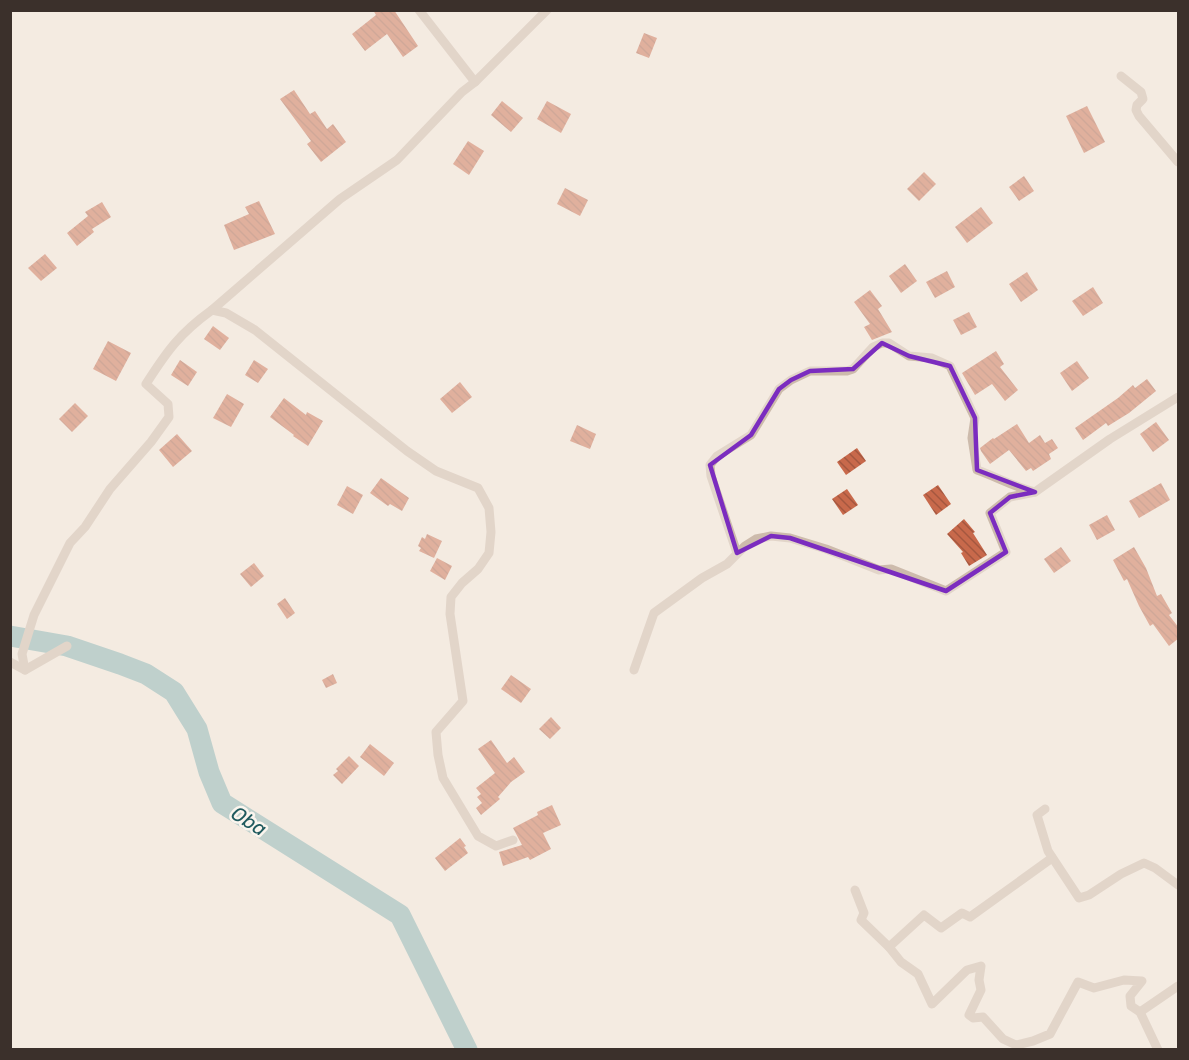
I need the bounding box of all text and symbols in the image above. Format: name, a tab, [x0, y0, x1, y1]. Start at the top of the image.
water label: Oba	[227, 801, 271, 841]

